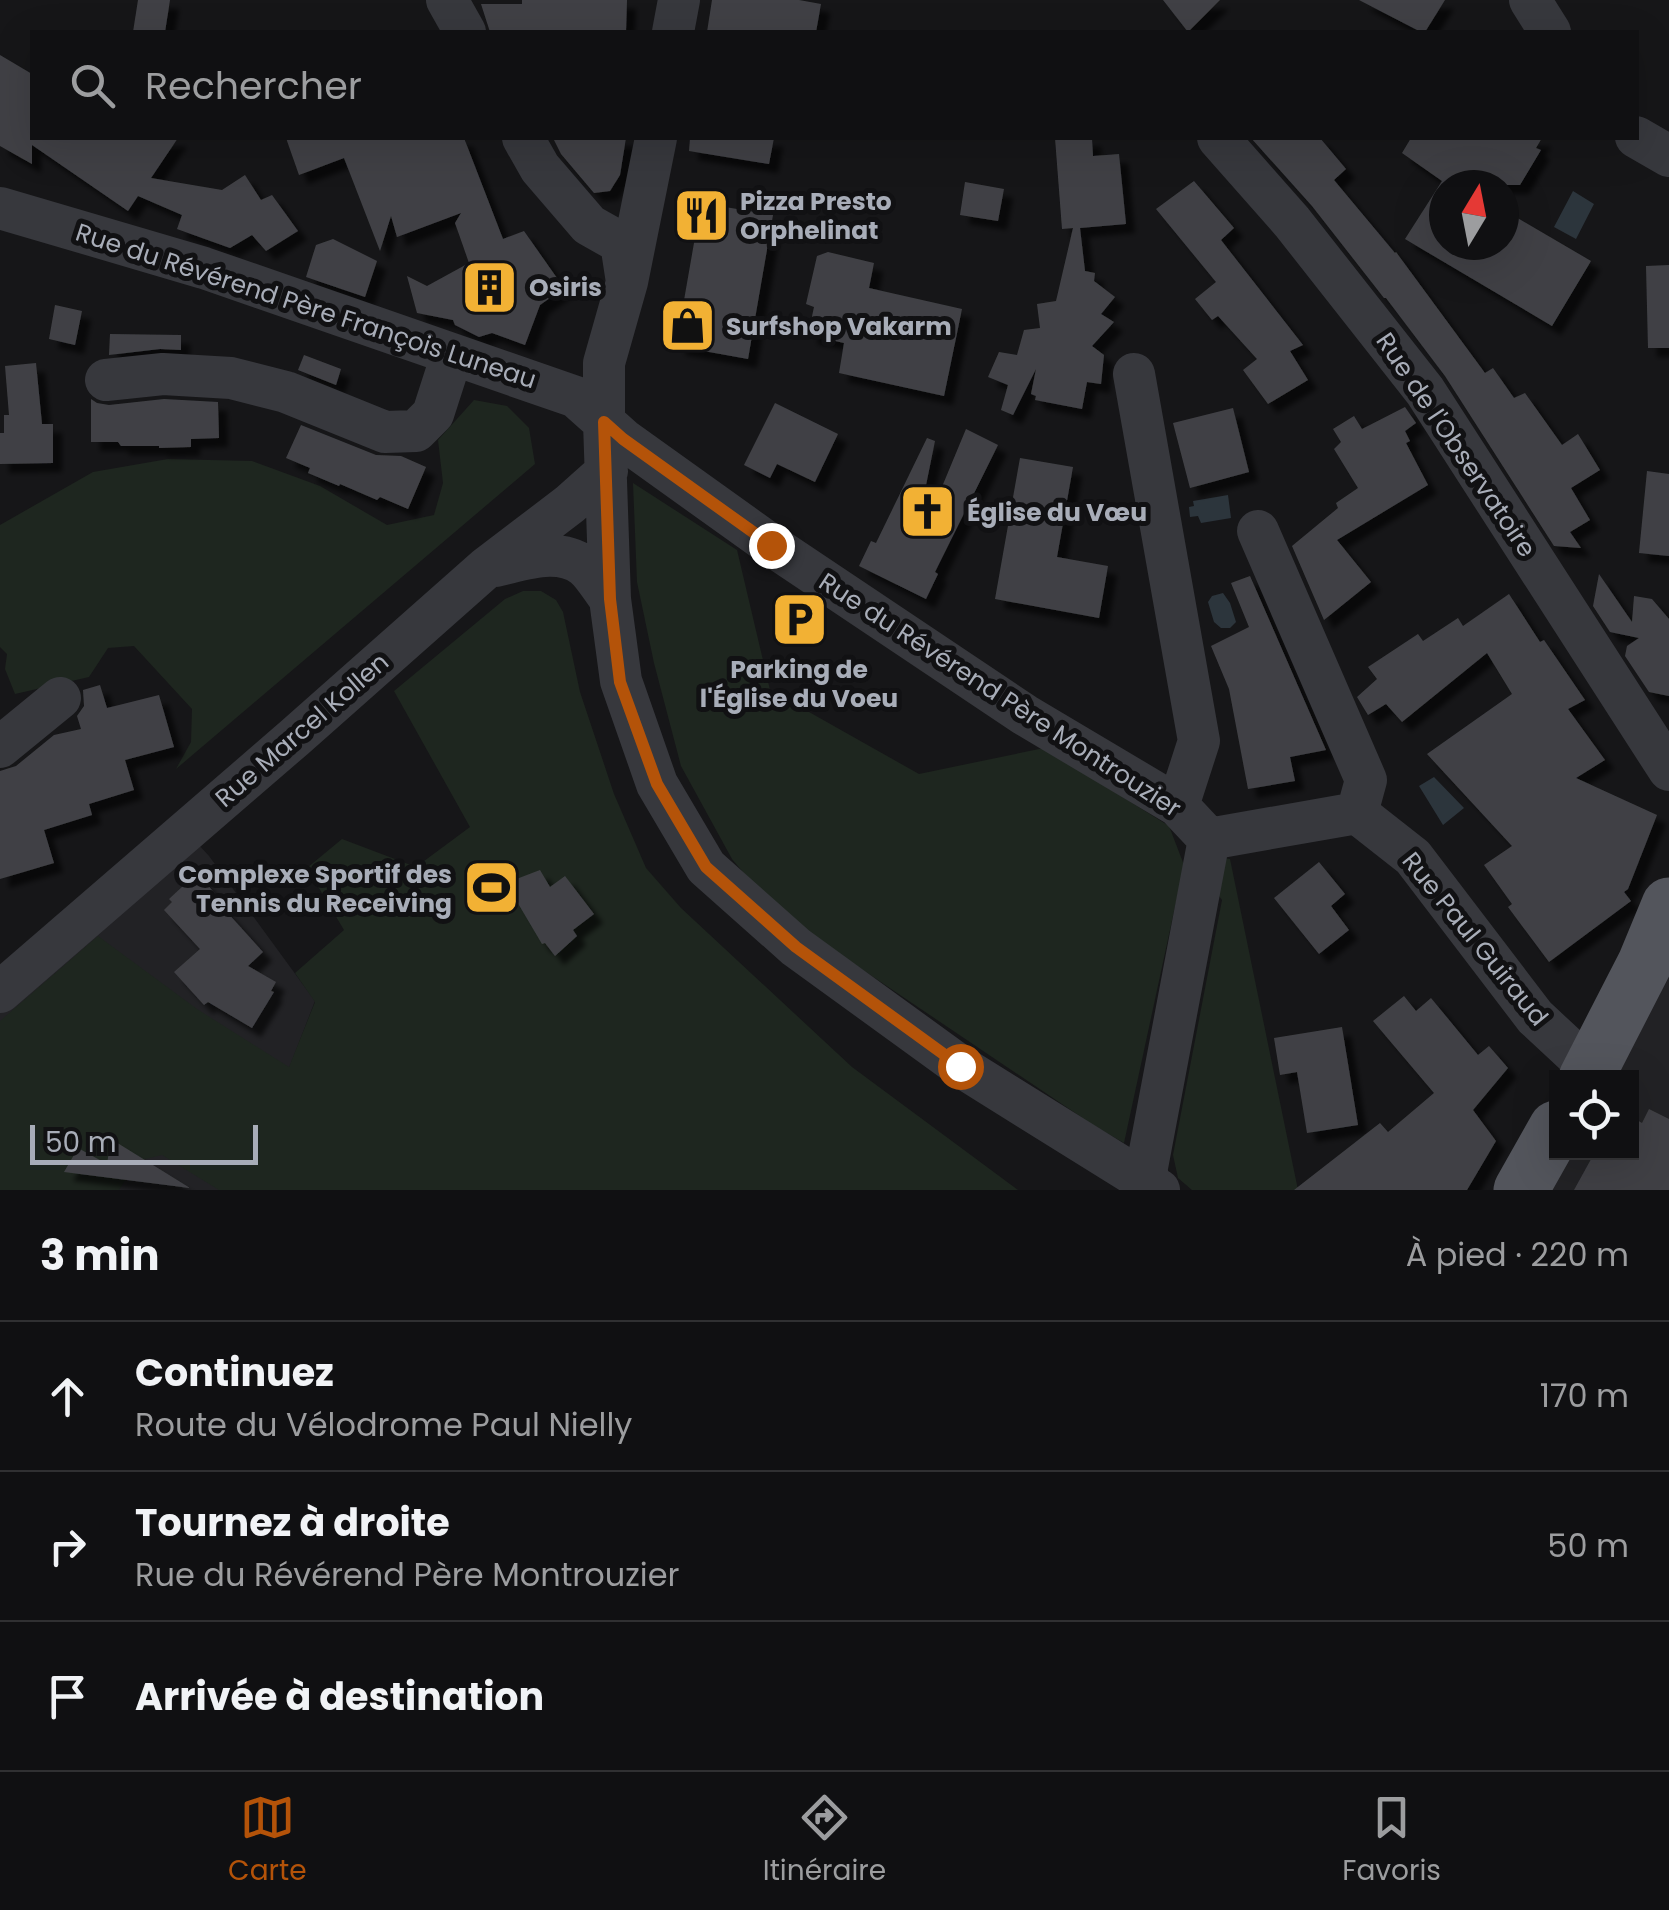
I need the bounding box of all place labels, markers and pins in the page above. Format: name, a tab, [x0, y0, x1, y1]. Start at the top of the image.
place label: Pizza Presto Orphelinat	[740, 184, 892, 248]
restaurant icon: Pizza Presto Orphelinat	[671, 185, 731, 245]
building icon: Osiris	[460, 257, 520, 317]
place label: Osiris	[529, 270, 602, 305]
shop icon: Surfshop Vakarm	[657, 296, 717, 356]
place label: Surfshop Vakarm	[726, 309, 952, 344]
church icon: Église du Vœu	[898, 482, 958, 542]
place label: Église du Vœu	[967, 495, 1147, 530]
parking icon: Parking de l'Église du Voeu	[769, 590, 829, 650]
place label: Parking de l'Église du Voeu	[700, 652, 898, 716]
place label: Complexe Sportif des Tennis du Receiving	[178, 857, 452, 921]
sports icon: Complexe Sportif des Tennis du Receiving	[461, 858, 521, 918]

